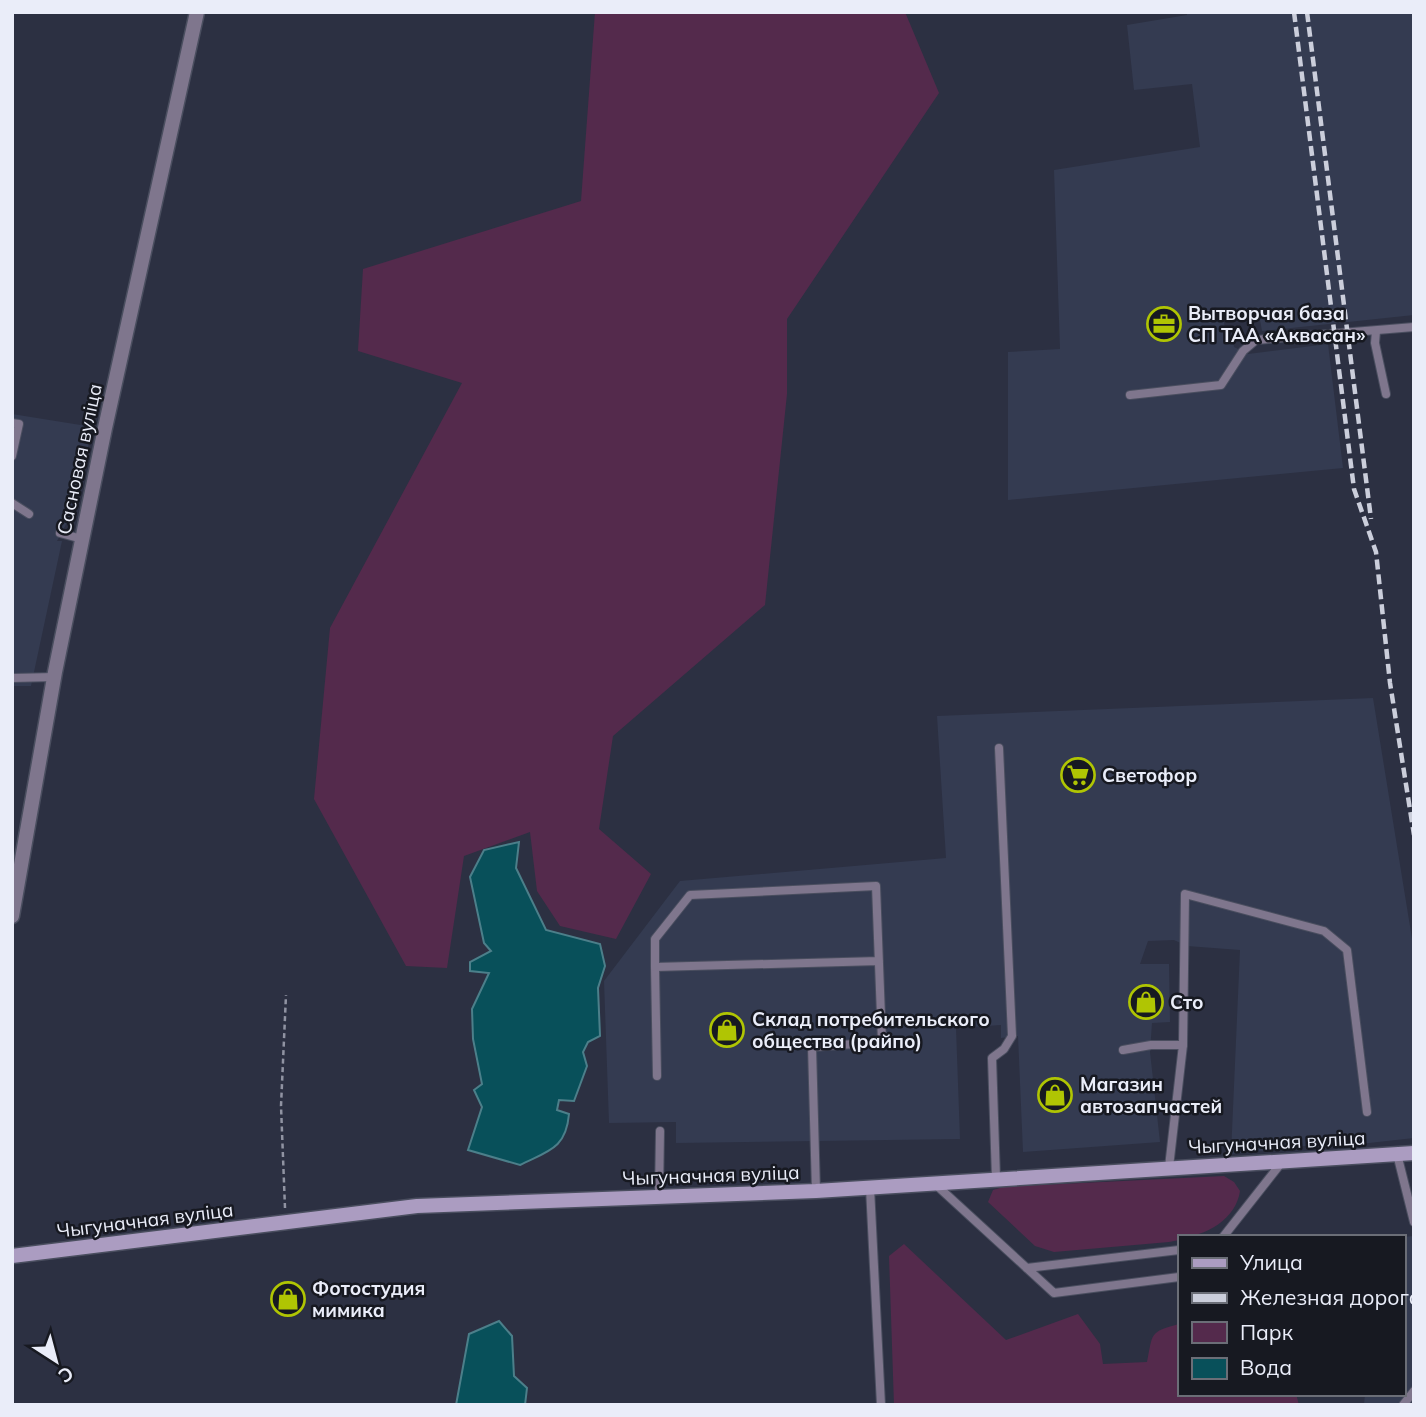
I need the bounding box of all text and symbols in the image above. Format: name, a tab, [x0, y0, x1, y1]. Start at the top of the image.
place label: Вытворчая база СП ТАА «Аквасан»	[1188, 301, 1365, 347]
office icon: Вытворчая база СП ТАА «Аквасан»	[1145, 305, 1183, 343]
street label: Сасновая вуліца	[51, 382, 107, 536]
supermarket icon: Светофор	[1059, 756, 1097, 794]
place label: Светофор	[1102, 763, 1197, 787]
shop icon: Сто	[1127, 983, 1165, 1021]
place label: Сто	[1170, 990, 1204, 1014]
place label: Склад потребительского общества (райпо)	[752, 1007, 990, 1053]
shop icon: Склад потребительского общества (райпо)	[708, 1011, 746, 1049]
place label: Магазин автозапчастей	[1080, 1072, 1222, 1118]
shop icon: Магазин автозапчастей	[1036, 1076, 1074, 1114]
street label: Чыгуначная вуліца	[1188, 1125, 1366, 1159]
street label: Чыгуначная вуліца	[622, 1160, 800, 1190]
street label: Чыгуначная вуліца	[56, 1197, 234, 1243]
legend	[1178, 1235, 1405, 1396]
text: Улица	[1239, 1249, 1303, 1275]
place label: Фотостудия мимика	[312, 1276, 425, 1322]
shop icon: Фотостудия мимика	[269, 1280, 307, 1318]
text: Железная дорога	[1240, 1284, 1422, 1310]
text: Парк	[1240, 1319, 1294, 1345]
north arrow	[21, 1326, 91, 1396]
text: Вода	[1240, 1354, 1292, 1380]
text: С	[54, 1361, 78, 1388]

